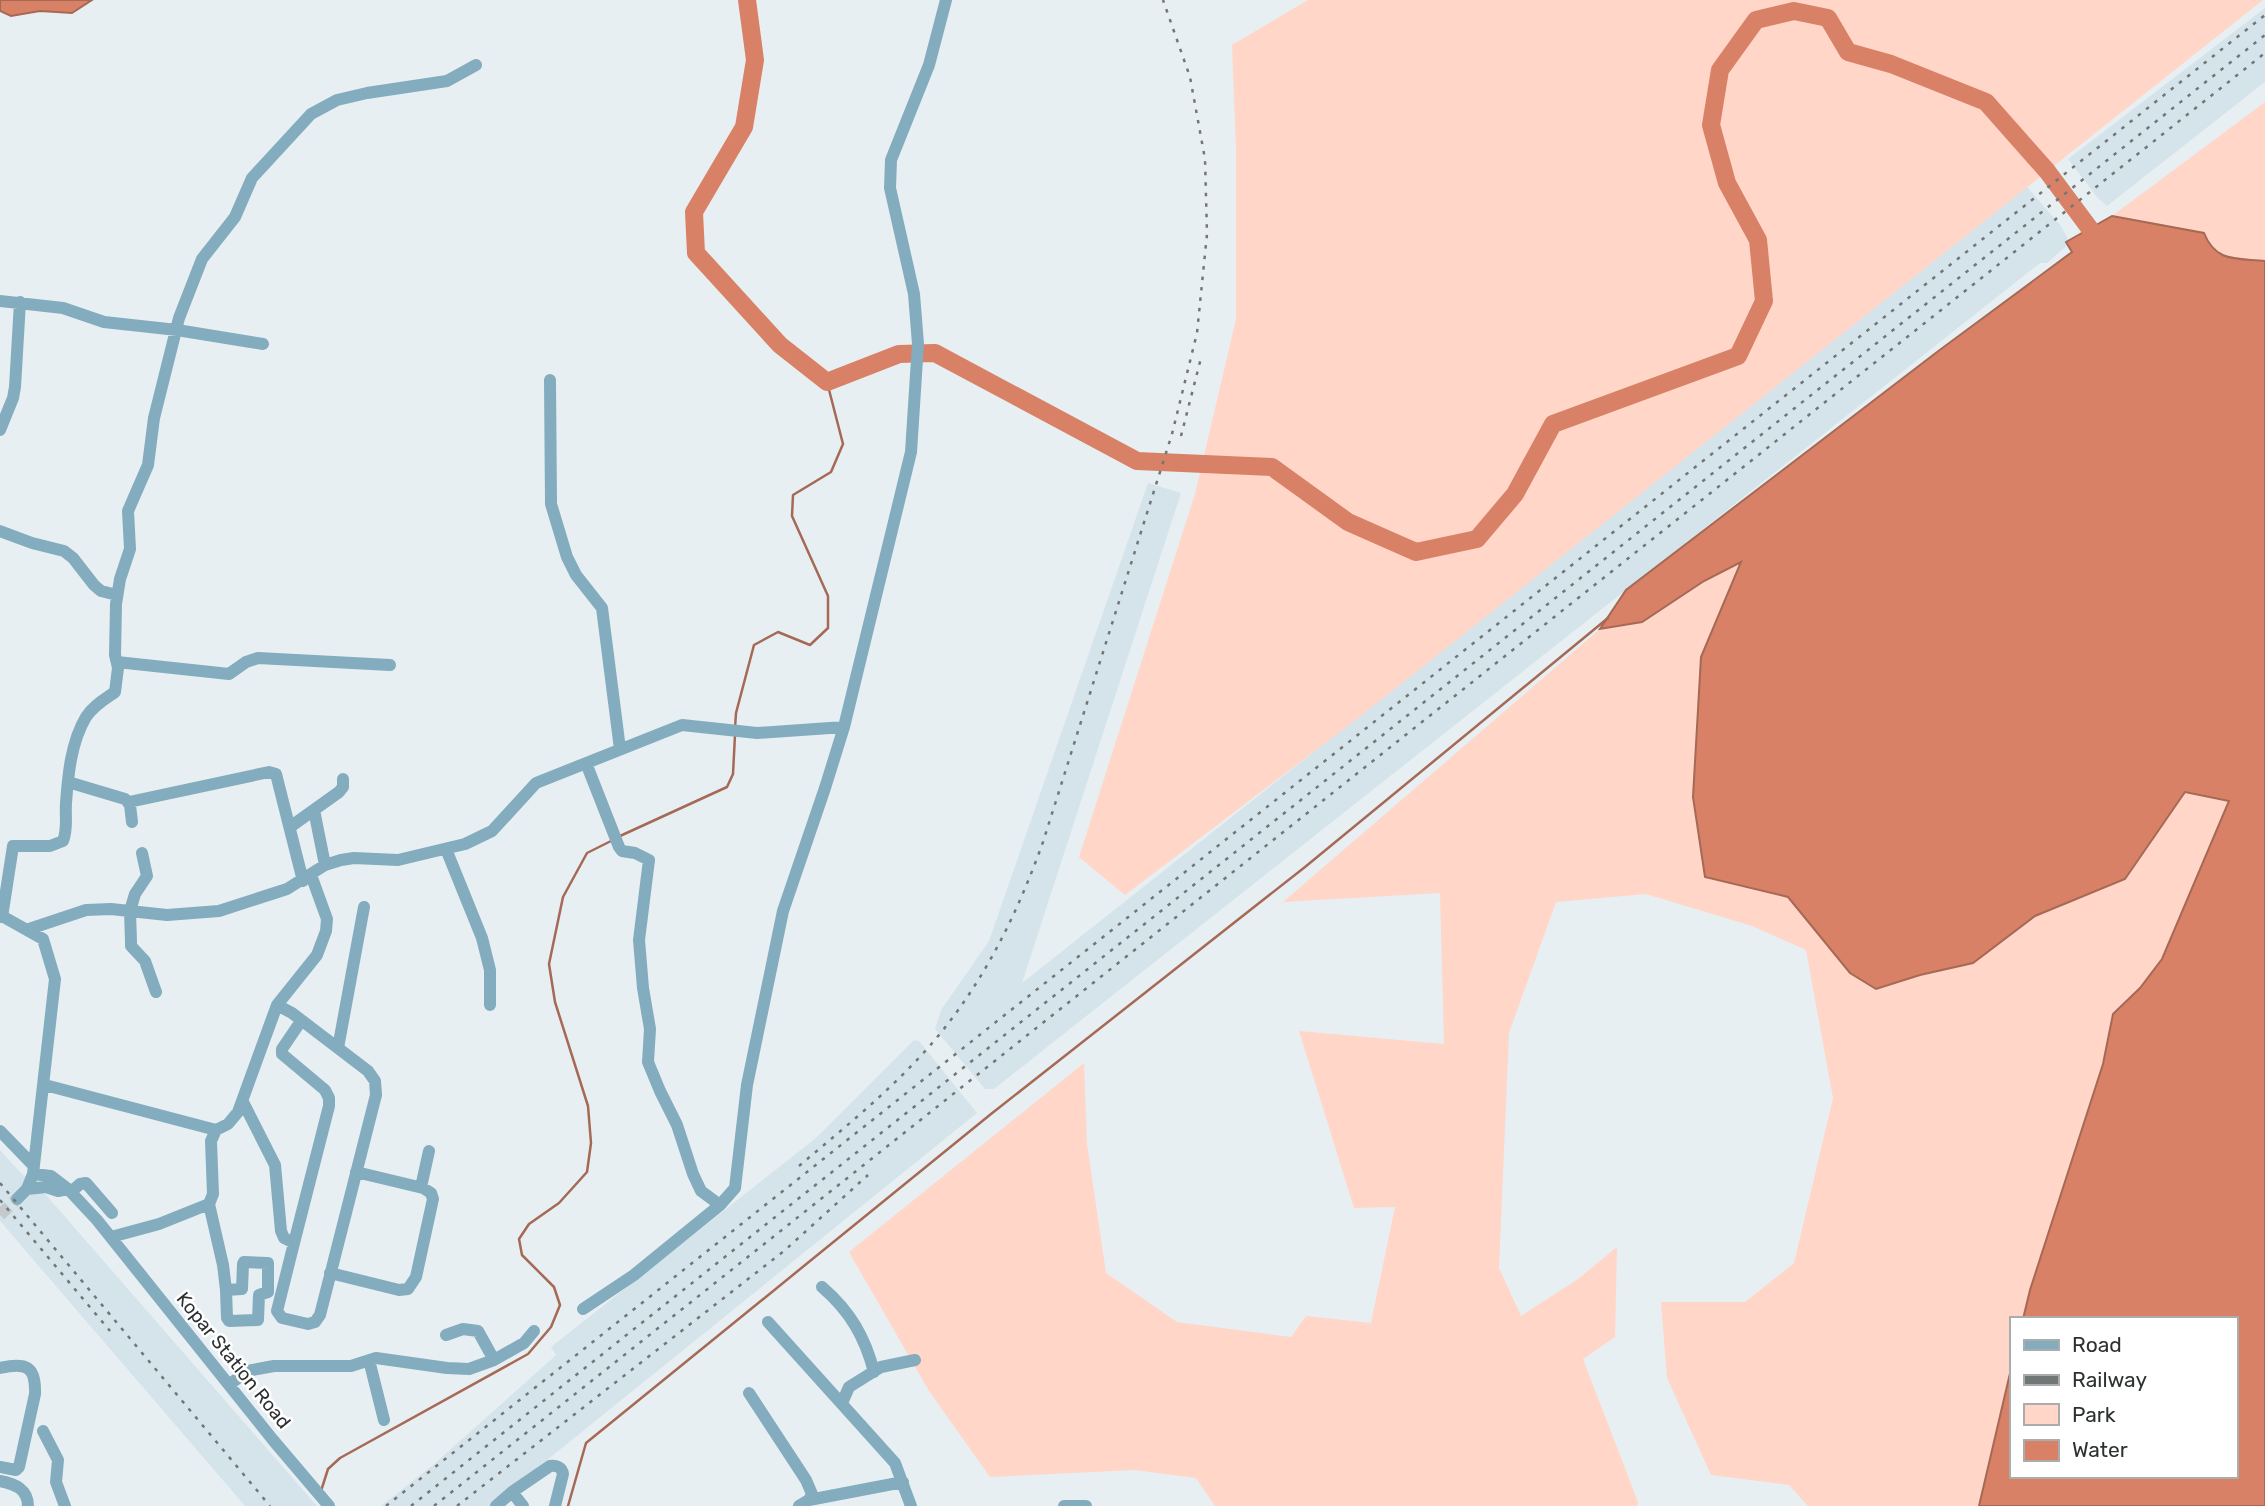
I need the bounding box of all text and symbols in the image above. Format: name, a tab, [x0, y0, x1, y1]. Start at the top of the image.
street label: Kopar Station Road	[172, 1287, 296, 1433]
legend	[2010, 1317, 2237, 1478]
text: Road	[2072, 1332, 2122, 1357]
text: Railway	[2072, 1367, 2147, 1392]
text: Park	[2072, 1402, 2116, 1427]
text: Water	[2072, 1437, 2128, 1462]

